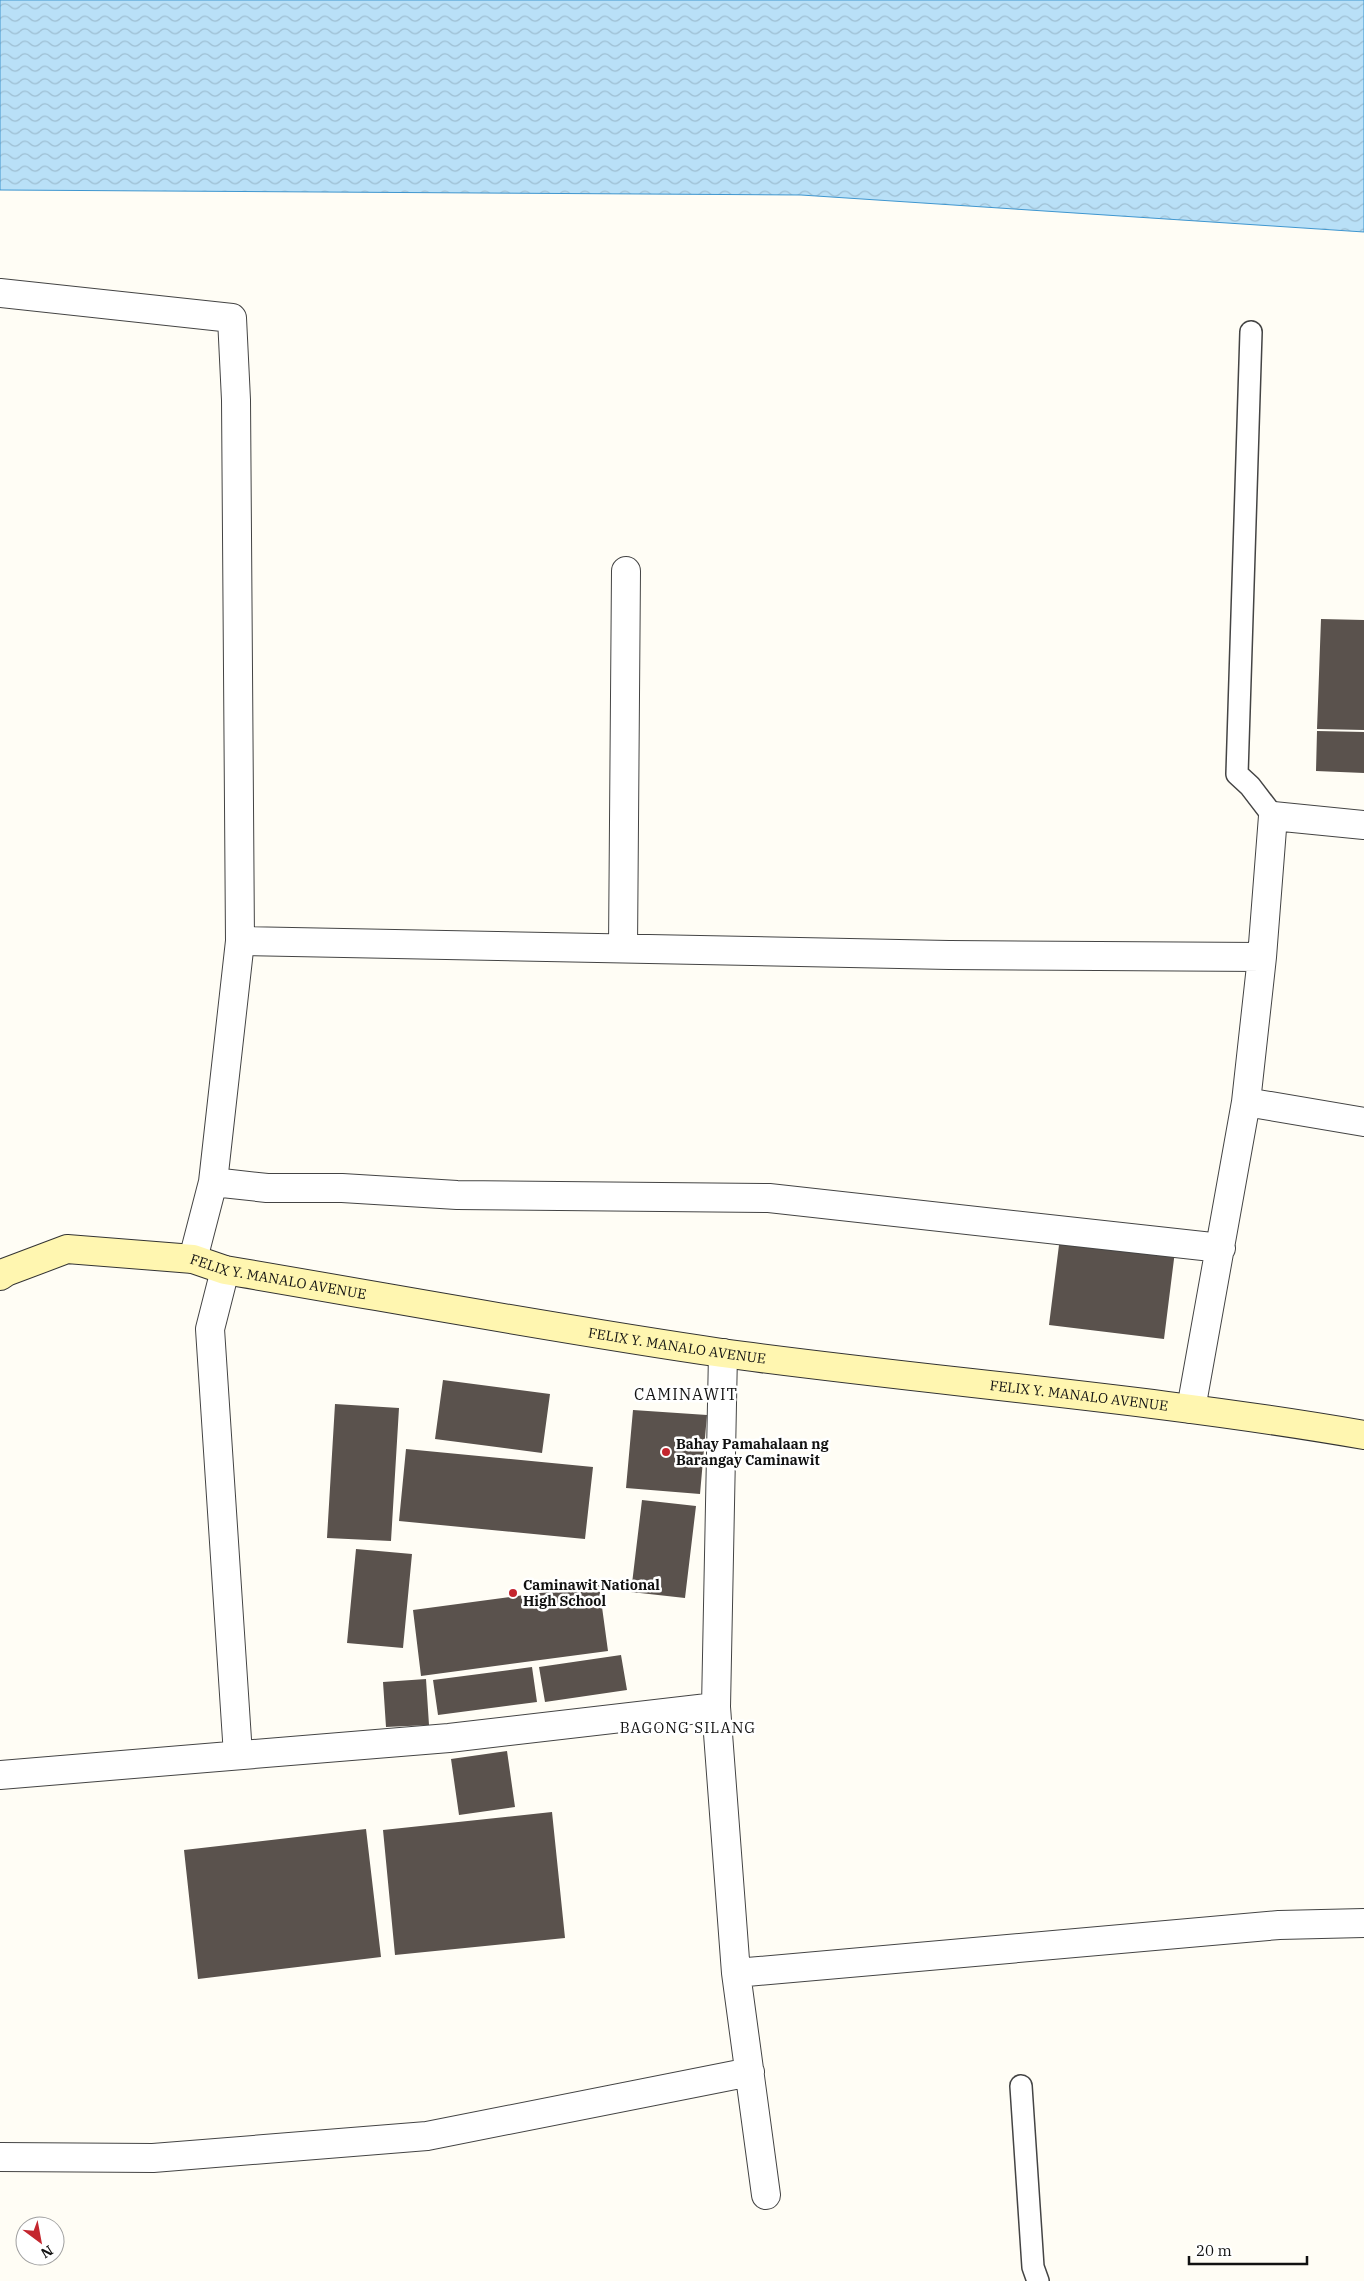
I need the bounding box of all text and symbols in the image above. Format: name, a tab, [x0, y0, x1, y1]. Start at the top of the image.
street label: FELIX Y. MANALO AVENUE	[188, 1250, 368, 1303]
street label: FELIX Y. MANALO AVENUE	[587, 1323, 767, 1368]
street label: FELIX Y. MANALO AVENUE	[989, 1376, 1169, 1415]
district label: CAMINAWIT	[634, 1384, 738, 1404]
place label: Bahay Pamahalaan ng Barangay Caminawit	[676, 1435, 829, 1469]
marker: Bahay Pamahalaan ng Barangay Caminawit	[660, 1446, 672, 1458]
place label: Caminawit National High School	[523, 1576, 660, 1610]
marker: Caminawit National High School	[507, 1587, 519, 1599]
district label: BAGONG SILANG	[620, 1718, 756, 1737]
north arrow	[15, 2216, 65, 2266]
scale bar	[1189, 2234, 1306, 2266]
text: N	[37, 2241, 56, 2263]
text: 20 m	[1196, 2241, 1232, 2260]

